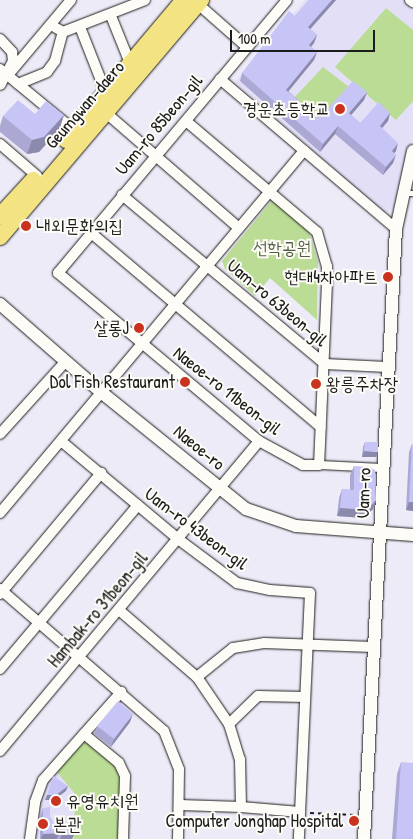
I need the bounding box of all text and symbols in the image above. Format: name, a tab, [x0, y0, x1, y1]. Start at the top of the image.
scale bar	[233, 20, 378, 52]
text: 100 m	[238, 28, 271, 49]
street label: Geumgwan-daero	[41, 57, 129, 153]
street label: Uam-ro 85beon-gil	[111, 70, 207, 180]
place label: 경운초등학교	[243, 98, 330, 120]
marker: 경운초등학교	[334, 103, 346, 115]
place label: 내외문화의집	[36, 215, 123, 237]
marker: 내외문화의집	[20, 220, 32, 232]
park label: 선학공원	[253, 237, 311, 259]
street label: Uam-ro 63beon-gil	[223, 255, 331, 351]
place label: 현대4차아파트	[284, 266, 378, 288]
marker: 현대4차아파트	[382, 271, 394, 283]
place label: 살롱J	[93, 317, 129, 339]
marker: 살롱J	[133, 322, 145, 334]
street label: Naeoe-ro 11beon-gil	[169, 342, 285, 440]
place label: Dol Fish Restaurant	[50, 371, 175, 393]
place label: 왕릉주차장	[326, 373, 398, 395]
marker: Dol Fish Restaurant	[179, 376, 191, 388]
marker: 왕릉주차장	[310, 378, 322, 390]
street label: Naeoe-ro	[169, 421, 229, 475]
street label: Uam-ro	[352, 467, 376, 519]
street label: Uam-ro 43beon-gil	[140, 483, 252, 575]
street label: Hambak-ro 31beon-gil	[43, 548, 153, 672]
place label: 유영유치원	[66, 790, 138, 812]
marker: 유영유치원	[50, 795, 62, 807]
place label: Computer Jonghap Hospital	[165, 810, 343, 832]
place label: 본관	[53, 813, 82, 835]
marker: Computer Jonghap Hospital	[347, 814, 361, 828]
marker: 본관	[37, 818, 49, 830]

